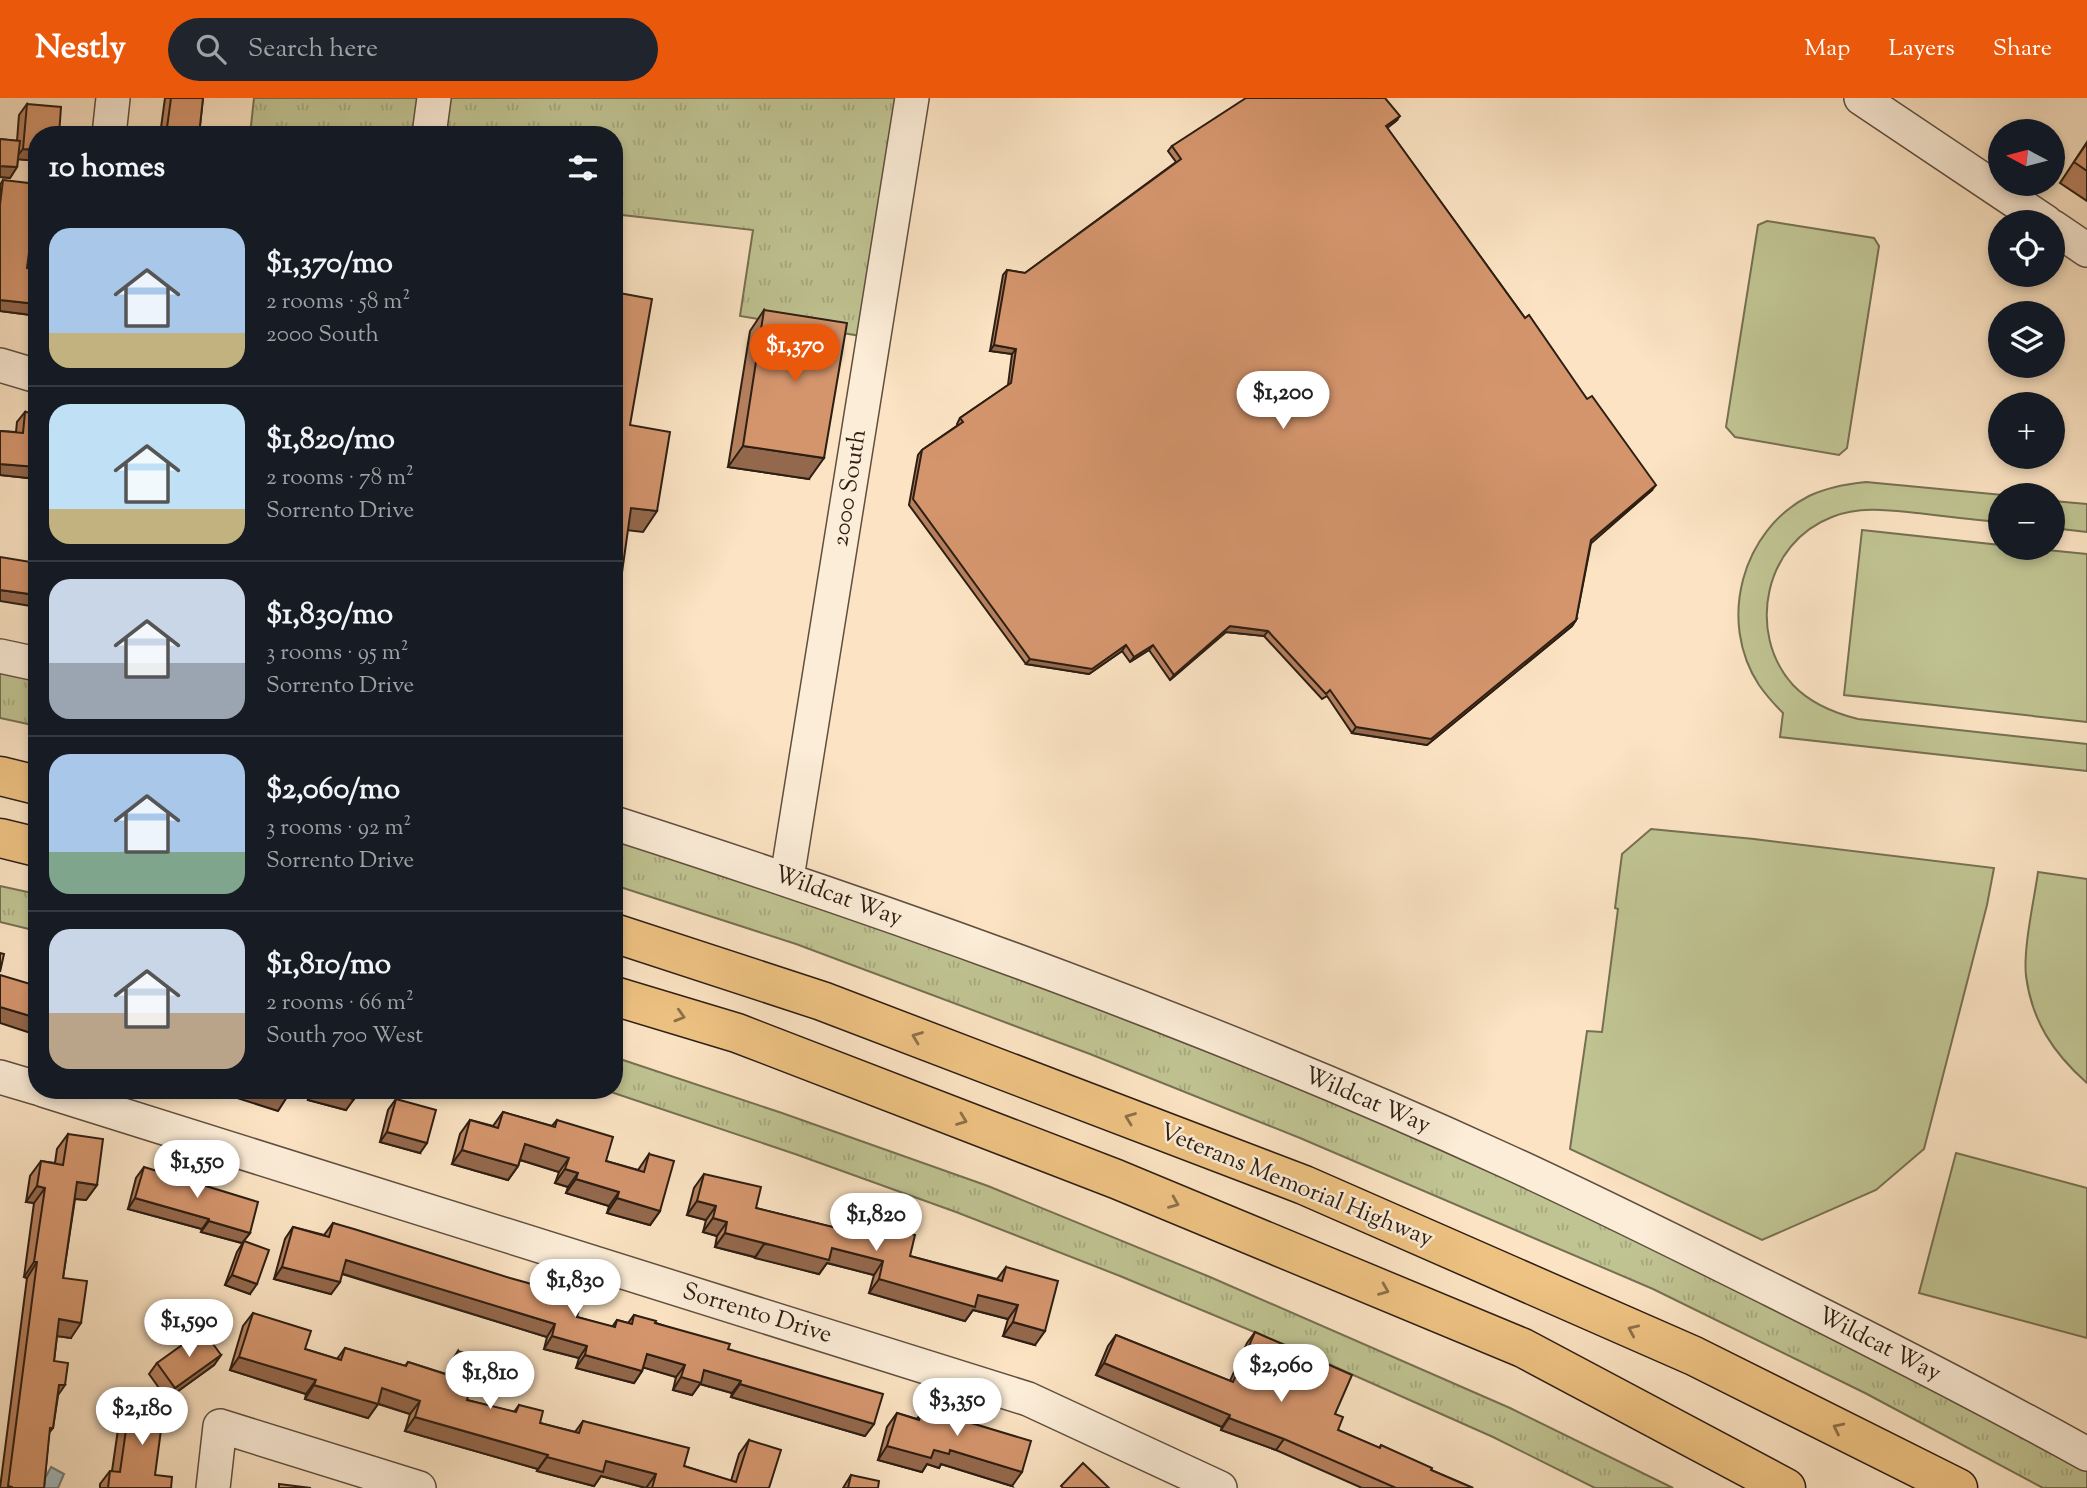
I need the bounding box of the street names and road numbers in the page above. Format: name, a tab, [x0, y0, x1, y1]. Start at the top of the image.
street label: 2000 South	[824, 427, 876, 549]
street label: Wildcat Way	[769, 858, 907, 936]
street label: Wildcat Way	[1298, 1059, 1436, 1143]
street label: Veterans Memorial Highway	[1154, 1115, 1438, 1257]
street label: Sorrento Drive	[678, 1275, 836, 1353]
street label: Wildcat Way	[1811, 1299, 1947, 1391]

